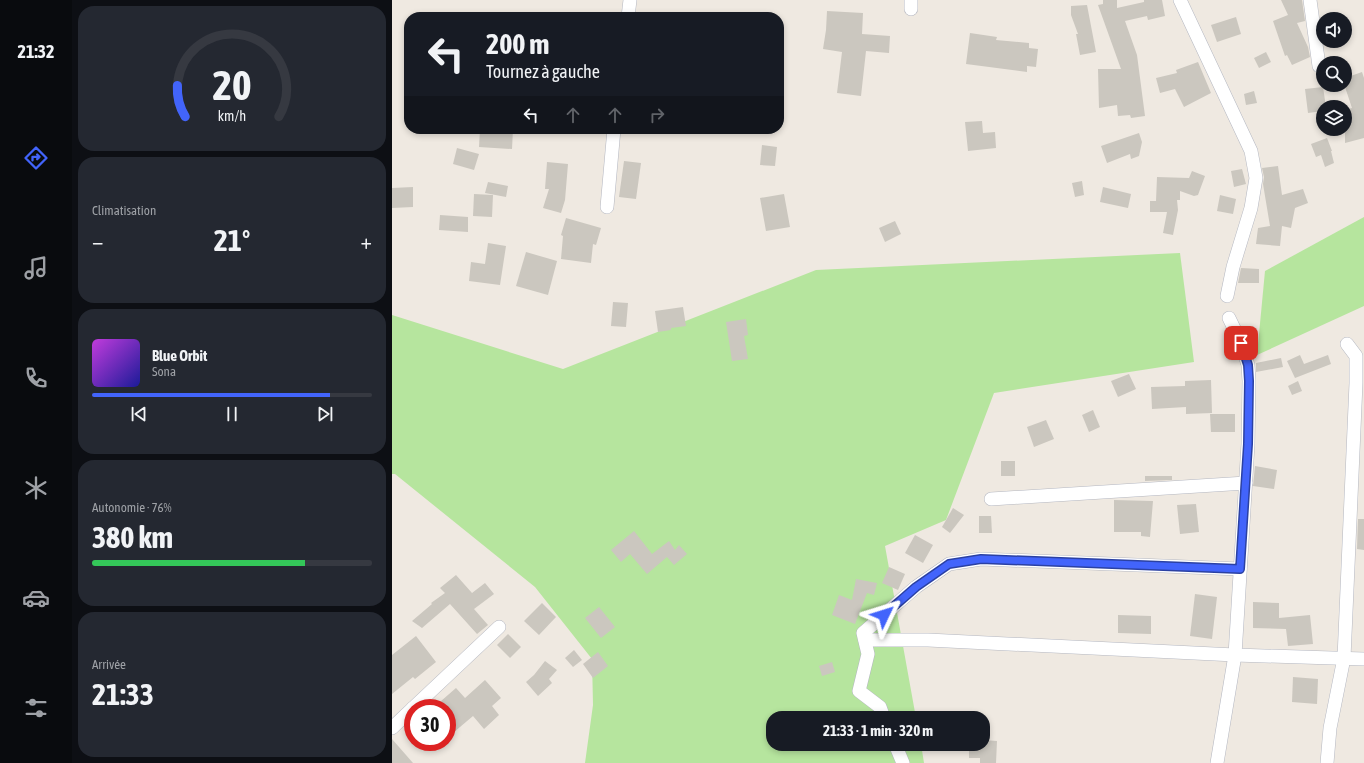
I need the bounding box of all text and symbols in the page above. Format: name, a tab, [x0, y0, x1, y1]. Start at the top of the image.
map controls	[1316, 12, 1352, 136]
button: sound	[1316, 12, 1352, 48]
icon: left	[420, 28, 472, 80]
text: 200 m	[486, 28, 549, 60]
text: 21:32	[17, 41, 55, 62]
button: search	[1316, 56, 1352, 92]
text: 20	[212, 61, 252, 109]
text: Tournez à gauche	[486, 61, 600, 82]
button: layers	[1316, 100, 1352, 136]
icon: left	[520, 104, 542, 126]
icon: ahead	[562, 104, 584, 126]
icon: ahead	[604, 104, 626, 126]
icon: right	[646, 104, 668, 126]
text: km/h	[218, 107, 246, 123]
icon: directions	[22, 144, 50, 172]
text: Climatisation	[92, 203, 156, 218]
text: 21°	[214, 223, 250, 257]
text: −	[92, 228, 103, 254]
text: +	[361, 228, 372, 254]
icon: music	[22, 254, 50, 282]
pin	[1224, 326, 1258, 360]
icon: arrive	[1230, 332, 1252, 354]
text: Blue Orbit	[152, 347, 207, 364]
icon: phone	[22, 364, 50, 392]
text: Sona	[152, 364, 176, 379]
icon: previous	[128, 403, 150, 425]
icon: pause	[221, 403, 243, 425]
icon: next	[314, 403, 336, 425]
icon: climate	[22, 474, 50, 502]
text: Autonomie · 76%	[92, 500, 172, 515]
text: 380 km	[92, 520, 173, 554]
icon: car	[22, 584, 50, 612]
position arrow	[863, 594, 905, 636]
text: Arrivée	[92, 657, 126, 672]
text: 21:33	[92, 677, 154, 711]
icon: filters	[22, 694, 50, 722]
speed limit sign: 30	[404, 699, 456, 751]
text: 21:33 · 1 min · 320 m	[823, 722, 933, 739]

